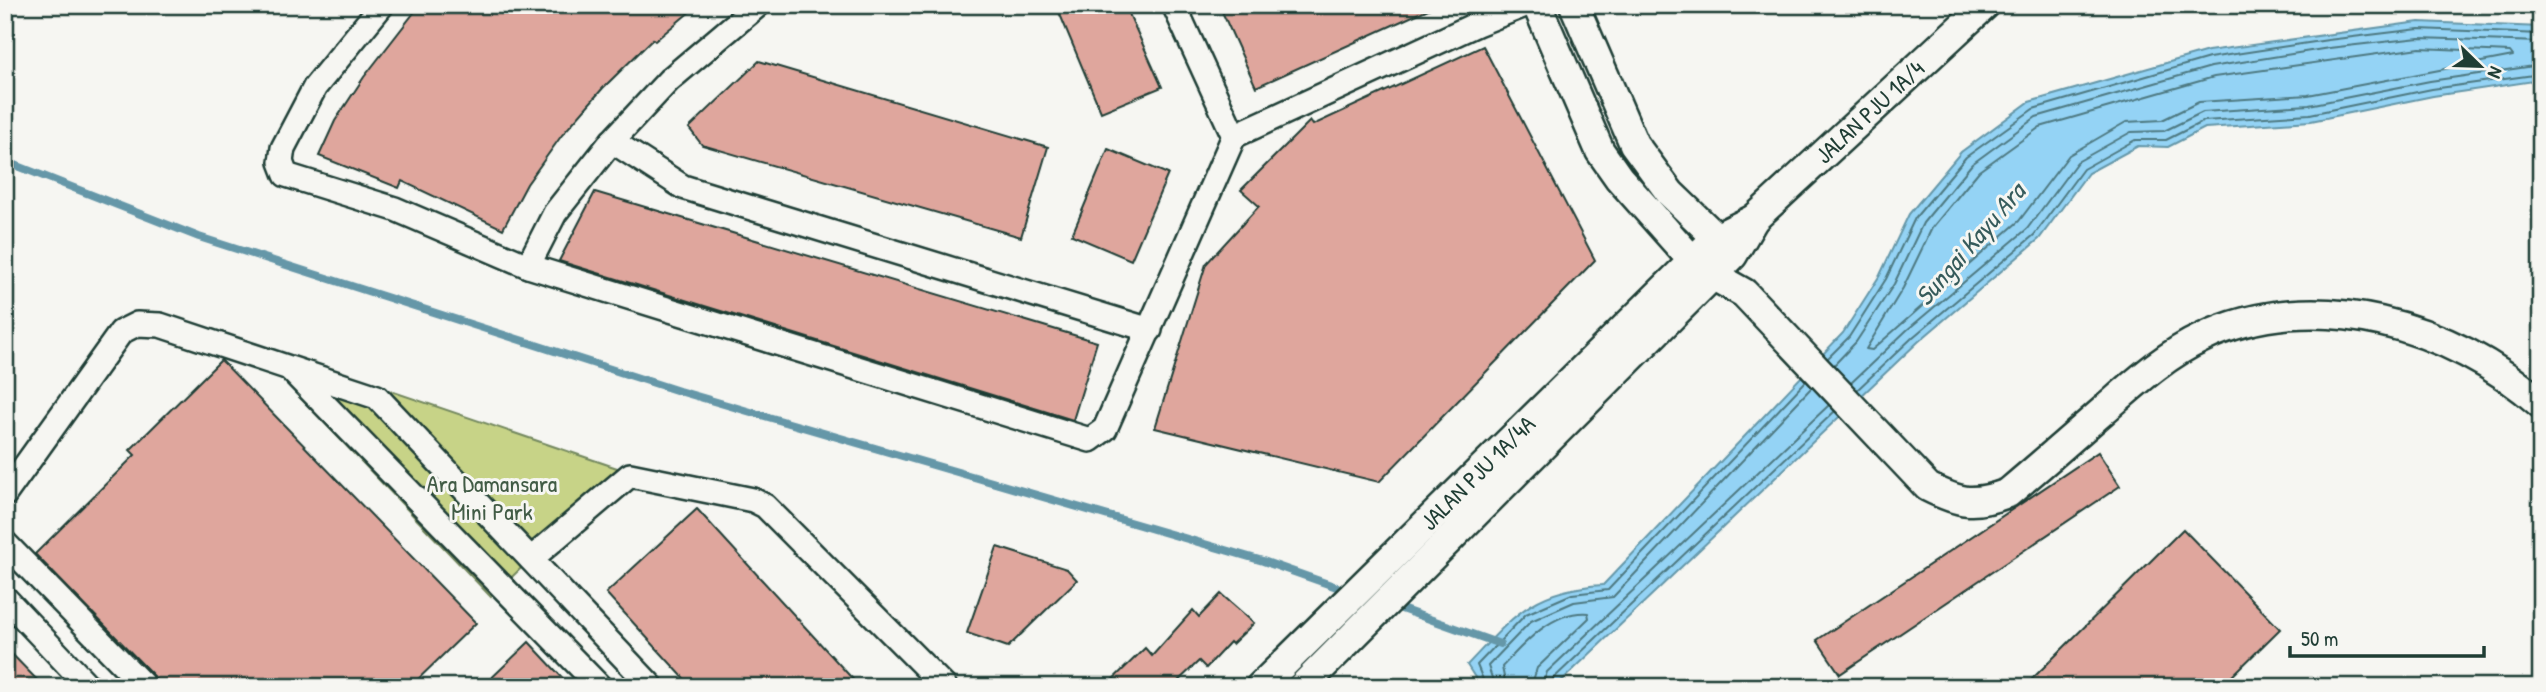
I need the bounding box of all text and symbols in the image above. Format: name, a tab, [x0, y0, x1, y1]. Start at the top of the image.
north arrow	[2444, 32, 2514, 102]
street label: JALAN PJU 1A/4	[1808, 52, 1931, 170]
text: N	[2482, 63, 2510, 82]
water label: Sungai Kayu Ara	[1907, 173, 2035, 313]
street label: JALAN PJU 1A/4A	[1413, 408, 1542, 537]
park label: Ara Damansara Mini Park	[427, 467, 557, 527]
scale bar	[2290, 615, 2485, 659]
text: 50 m	[2301, 624, 2338, 653]

